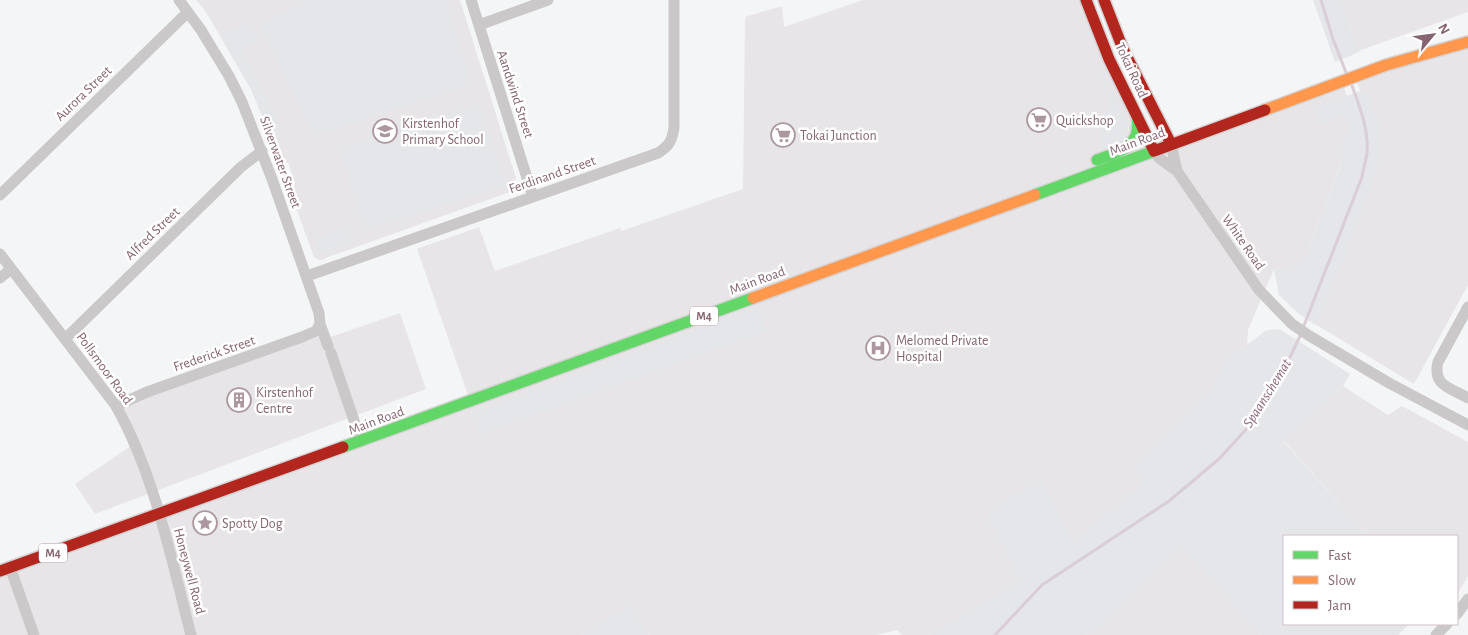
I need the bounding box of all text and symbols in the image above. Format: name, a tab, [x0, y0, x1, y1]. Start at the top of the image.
north arrow	[1408, 10, 1458, 60]
text: N	[1435, 22, 1452, 37]
street label: Tokai Road	[1112, 41, 1150, 100]
street label: Aandwind Street	[494, 49, 536, 140]
street label: Aurora Street	[53, 63, 115, 124]
supermarket icon: Quickshop	[1026, 107, 1052, 133]
place label: Quickshop	[1056, 114, 1114, 128]
street label: Silverwater Street	[257, 115, 303, 211]
place label: Kirstenhof Primary School	[402, 117, 484, 147]
school or university icon: Kirstenhof Primary School	[372, 118, 398, 144]
supermarket icon: Tokai Junction	[770, 122, 796, 148]
street label: Main Road	[1108, 125, 1167, 158]
place label: Tokai Junction	[800, 129, 877, 143]
street label: Ferdinand Street	[507, 153, 598, 196]
street label: Alfred Street	[123, 204, 183, 263]
street label: White Road	[1219, 212, 1267, 273]
street label: Main Road	[728, 264, 787, 297]
road number: M4	[690, 306, 718, 326]
street label: Pollsmoor Road	[74, 330, 135, 407]
street label: Frederick Street	[172, 333, 257, 374]
place label: Melomed Private Hospital	[896, 334, 989, 364]
hospital icon: Melomed Private Hospital	[865, 335, 891, 361]
water label: Spaanschemat	[1240, 356, 1295, 430]
place label: Kirstenhof Centre	[256, 386, 314, 416]
building icon: Kirstenhof Centre	[226, 387, 252, 413]
street label: Main Road	[347, 404, 406, 437]
place icon: Spotty Dog	[192, 510, 218, 536]
place label: Spotty Dog	[222, 517, 283, 531]
street label: Honeywell Road	[171, 527, 207, 616]
legend	[1283, 535, 1458, 625]
road number: M4	[39, 544, 67, 562]
text: Fast	[1328, 548, 1352, 563]
text: Slow	[1328, 573, 1356, 588]
text: Jam	[1328, 598, 1351, 613]

